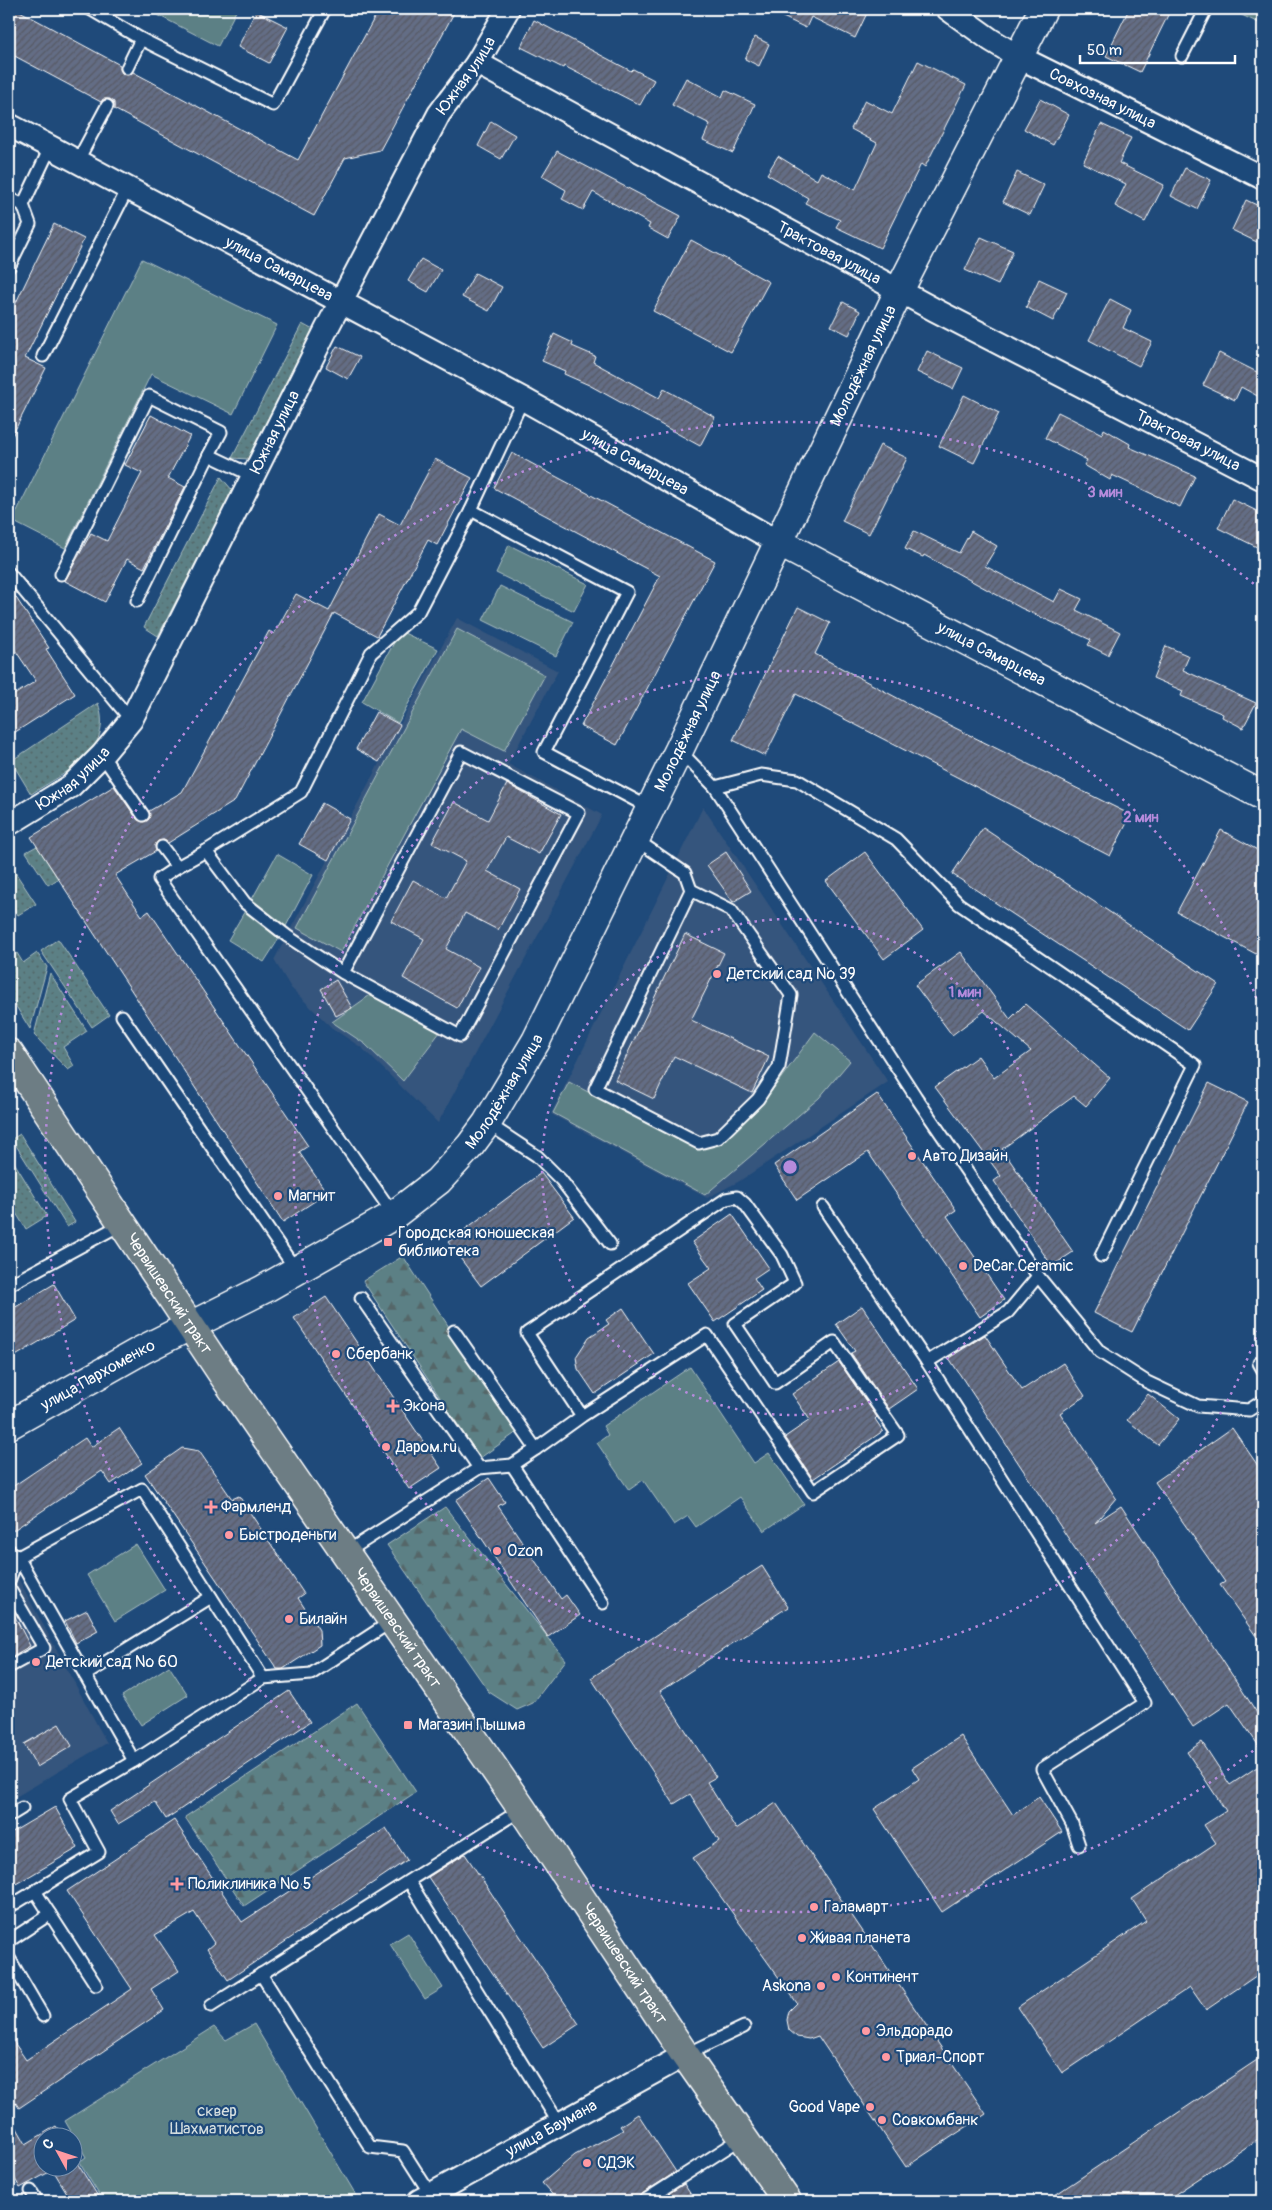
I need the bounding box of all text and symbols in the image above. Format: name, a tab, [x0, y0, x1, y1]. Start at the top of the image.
scale bar	[1080, 32, 1234, 64]
street label: Южная улица	[432, 33, 500, 118]
text: 50 m	[1087, 41, 1122, 60]
street label: Совхозная улица	[1046, 63, 1159, 133]
street label: Трактовая улица	[774, 217, 884, 289]
street label: улица Самарцева	[221, 232, 336, 306]
street label: Молодёжная улица	[826, 302, 901, 430]
street label: Южная улица	[246, 387, 304, 477]
street label: Трактовая улица	[1132, 405, 1244, 476]
street label: улица Самарцева	[577, 423, 692, 500]
text: 3 мин	[1087, 483, 1123, 502]
street label: улица Самарцева	[933, 617, 1049, 690]
street label: Молодёжная улица	[650, 667, 726, 795]
street label: Южная улица	[33, 743, 115, 815]
text: 2 мин	[1123, 808, 1159, 827]
place label: Детский сад № 39	[726, 964, 856, 984]
marker: Детский сад № 39	[711, 968, 723, 980]
text: 1 мин	[948, 983, 982, 1002]
street label: Молодёжная улица	[461, 1031, 548, 1153]
place label: Авто Дизайн	[922, 1146, 1008, 1166]
marker: Авто Дизайн	[906, 1150, 918, 1162]
centre of rings	[781, 1158, 799, 1176]
place label: Магнит	[288, 1186, 336, 1206]
marker: Магнит	[272, 1190, 284, 1202]
place label: Городская юношеская библиотека	[398, 1223, 554, 1261]
street label: Червишевский тракт	[122, 1229, 216, 1358]
marker: Городская юношеская библиотека	[382, 1236, 394, 1248]
place label: DeCar Ceramic	[973, 1256, 1074, 1276]
marker: DeCar Ceramic	[957, 1260, 969, 1272]
street label: улица Пархоменко	[36, 1335, 159, 1416]
place label: Сбербанк	[346, 1344, 413, 1364]
marker: Сбербанк	[330, 1348, 342, 1360]
place label: Экона	[403, 1396, 445, 1416]
marker: Экона	[387, 1400, 399, 1412]
place label: Даром.ru	[395, 1437, 457, 1457]
marker: Даром.ru	[380, 1441, 392, 1453]
place label: Фармленд	[221, 1497, 292, 1517]
marker: Фармленд	[205, 1501, 217, 1513]
place label: Быстроденьги	[239, 1525, 336, 1545]
marker: Быстроденьги	[223, 1529, 235, 1541]
place label: Ozon	[507, 1541, 543, 1561]
marker: Ozon	[491, 1545, 503, 1557]
street label: Червишевский тракт	[349, 1564, 446, 1692]
place label: Билайн	[299, 1609, 347, 1629]
marker: Билайн	[283, 1613, 295, 1625]
place label: Детский сад № 60	[45, 1652, 178, 1672]
marker: Детский сад № 60	[30, 1656, 42, 1668]
place label: Магазин Пышма	[418, 1715, 525, 1735]
marker: Магазин Пышма	[402, 1719, 414, 1731]
place label: Поликлиника № 5	[188, 1874, 311, 1894]
marker: Поликлиника № 5	[170, 1877, 184, 1891]
place label: Галамарт	[824, 1897, 889, 1917]
street label: Червишевский тракт	[577, 1899, 672, 2028]
marker: Галамарт	[808, 1901, 820, 1913]
place label: Живая планета	[809, 1928, 910, 1948]
marker: Живая планета	[796, 1932, 808, 1944]
place label: Континент	[846, 1967, 919, 1987]
marker: Континент	[830, 1971, 842, 1983]
place label: Askona	[762, 1976, 811, 1996]
marker: Askona	[815, 1980, 827, 1992]
place label: Эльдорадо	[876, 2021, 953, 2041]
marker: Эльдорадо	[860, 2025, 872, 2037]
place label: Триал-Спорт	[896, 2047, 984, 2067]
marker: Триал-Спорт	[880, 2051, 892, 2063]
street label: улица Баумана	[502, 2095, 600, 2162]
place label: Good Vape	[788, 2097, 860, 2117]
park label: сквер Шахматистов	[170, 2101, 264, 2139]
marker: Good Vape	[864, 2101, 876, 2113]
place label: Совкомбанк	[892, 2110, 979, 2130]
marker: Совкомбанк	[876, 2114, 888, 2126]
north arrow	[32, 2128, 82, 2178]
text: С	[39, 2135, 58, 2153]
place label: СДЭК	[597, 2153, 635, 2173]
marker: СДЭК	[581, 2157, 593, 2169]

